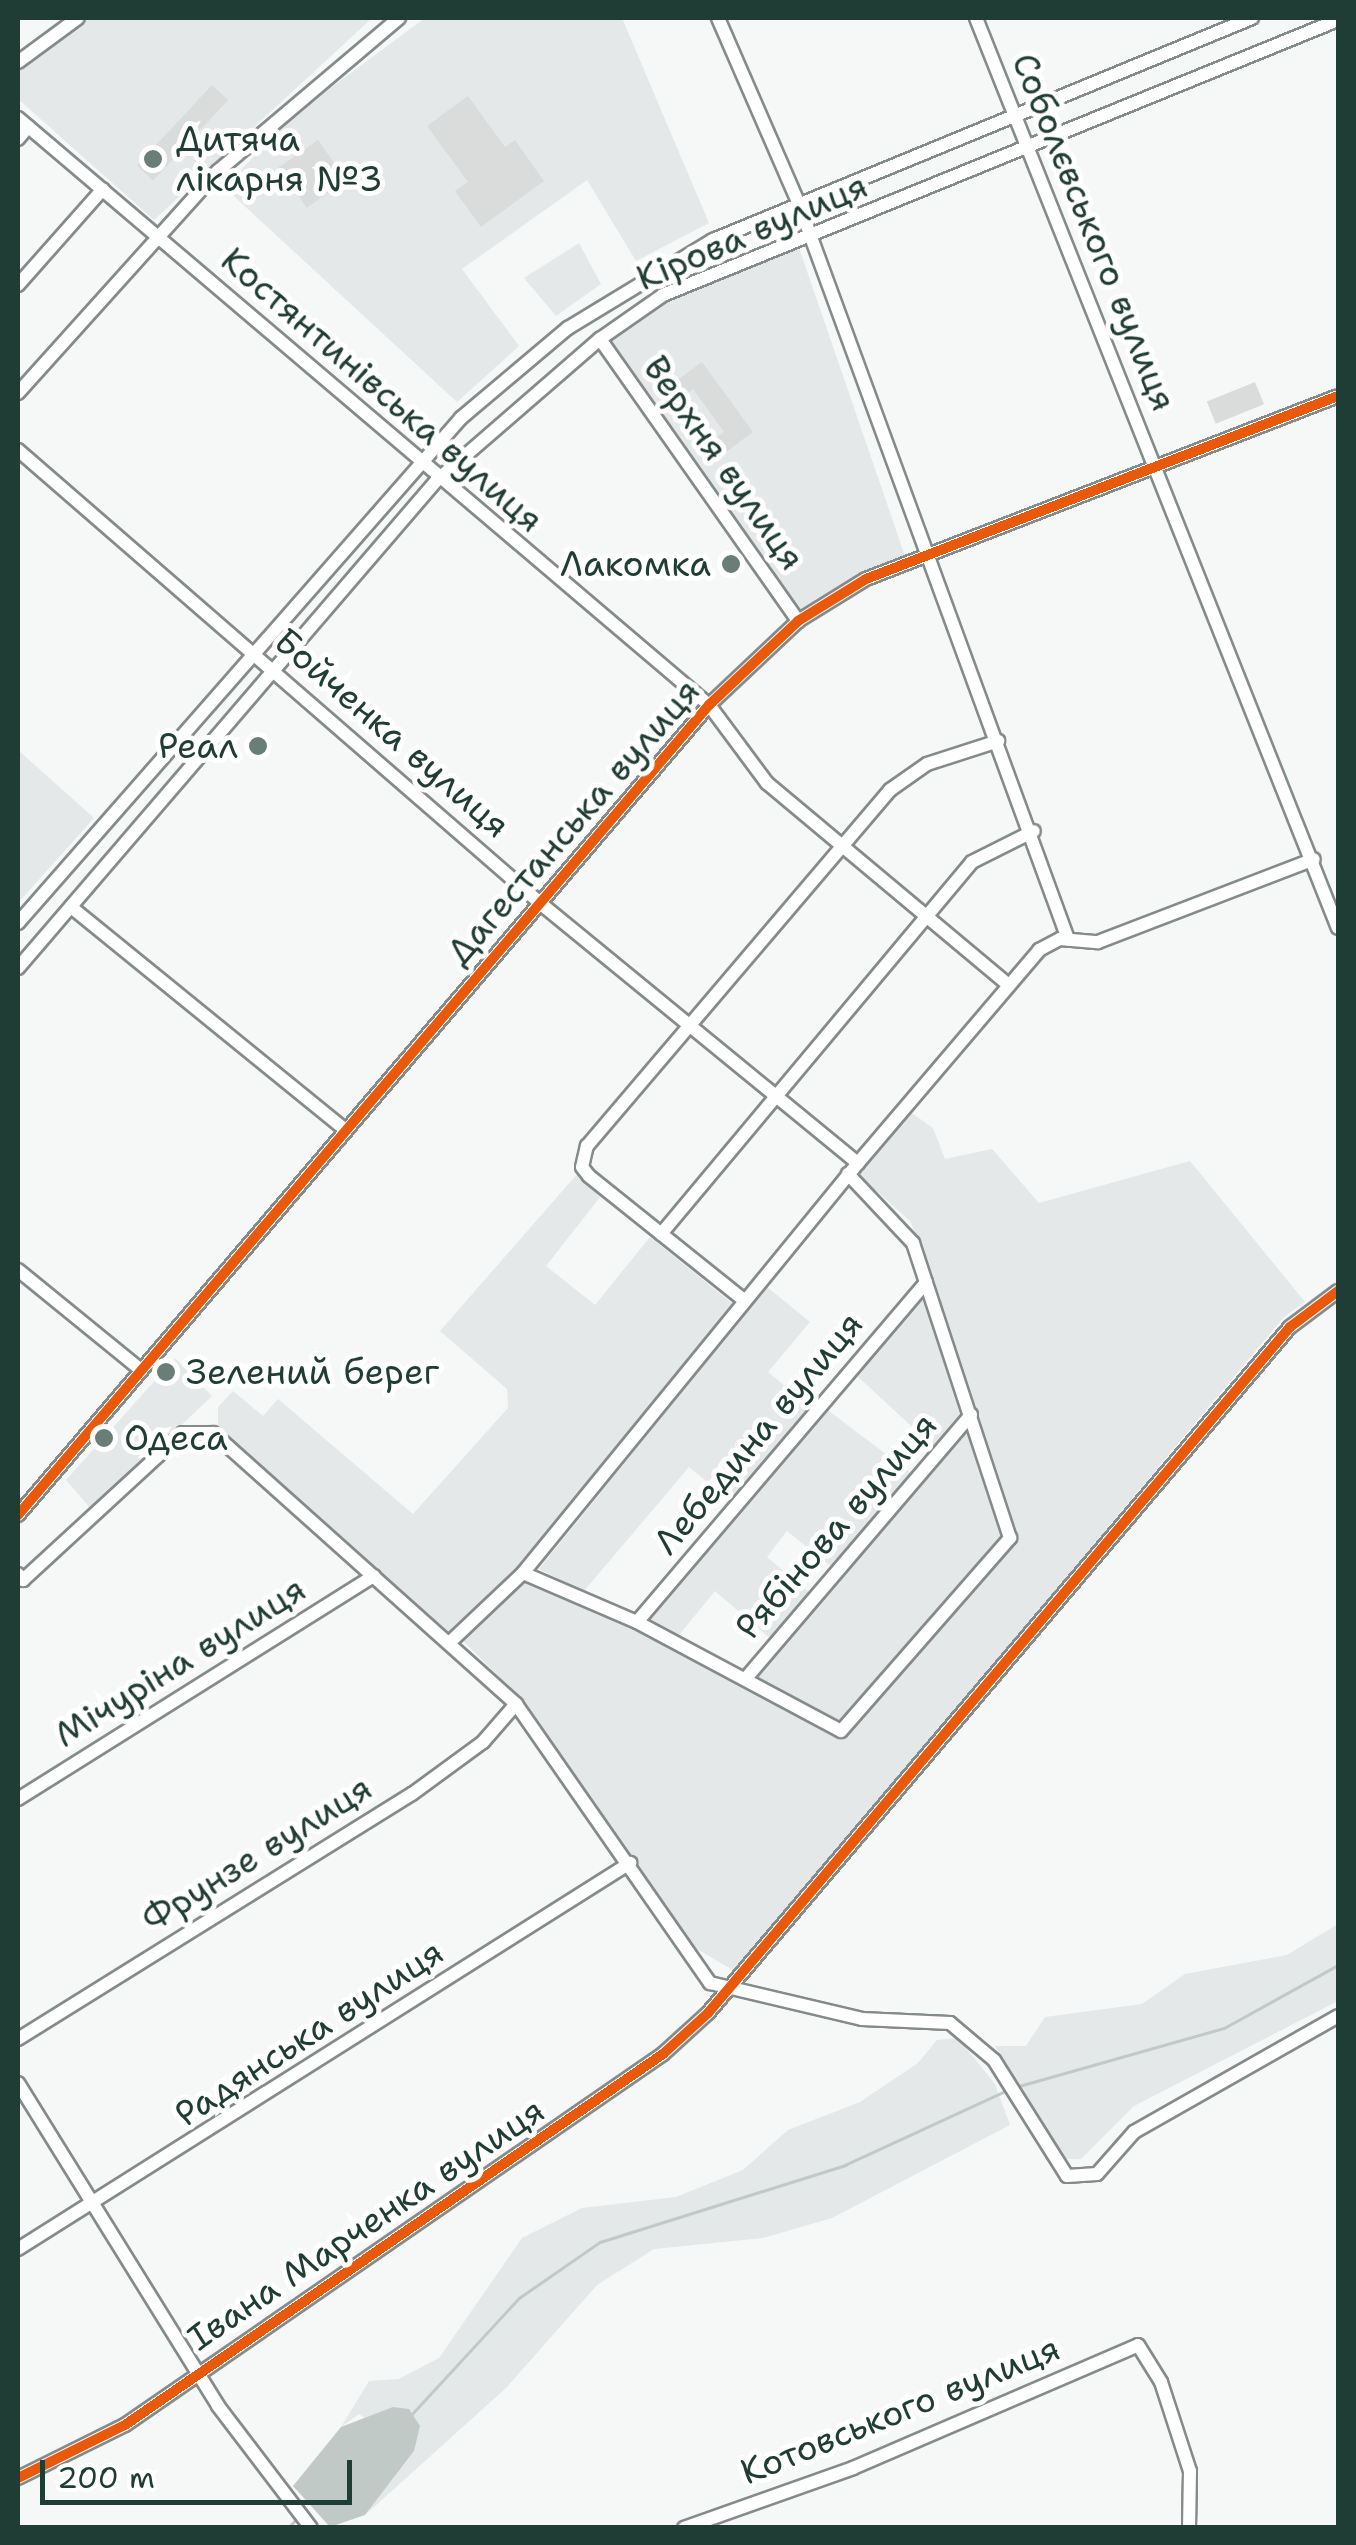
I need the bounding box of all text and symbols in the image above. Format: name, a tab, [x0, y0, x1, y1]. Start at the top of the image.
street label: Соболєвського вулиця	[1003, 47, 1185, 417]
place label: Дитяча лікарня №3	[176, 118, 383, 200]
marker: Дитяча лікарня №3	[140, 146, 166, 172]
street label: Кірова вулиця	[630, 164, 874, 300]
street label: Костянтинівська вулиця	[212, 239, 552, 541]
street label: Верхня вулиця	[635, 348, 813, 578]
place label: Лакомка	[560, 543, 711, 585]
marker: Лакомка	[720, 553, 742, 575]
street label: Бойченка вулиця	[266, 619, 518, 847]
street label: Дагестанська вулиця	[437, 671, 709, 973]
place label: Реал	[158, 725, 238, 767]
marker: Реал	[247, 735, 269, 757]
street label: Лебедина вулиця	[645, 1303, 871, 1563]
place label: Зелений берег	[186, 1351, 439, 1393]
marker: Зелений берег	[155, 1361, 177, 1383]
street label: Рябінова вулиця	[727, 1405, 945, 1647]
place label: Одеса	[124, 1417, 228, 1459]
marker: Одеса	[93, 1427, 115, 1449]
street label: Мічуріна вулиця	[47, 1568, 313, 1756]
street label: Фрунзе вулиця	[135, 1767, 379, 1941]
street label: Радянська вулиця	[167, 1931, 451, 2135]
street label: Івана Марченка вулиця	[180, 2089, 552, 2359]
street label: Котовського вулиця	[734, 2327, 1066, 2493]
scale bar	[45, 2440, 358, 2502]
text: 200 m	[57, 2457, 155, 2498]

